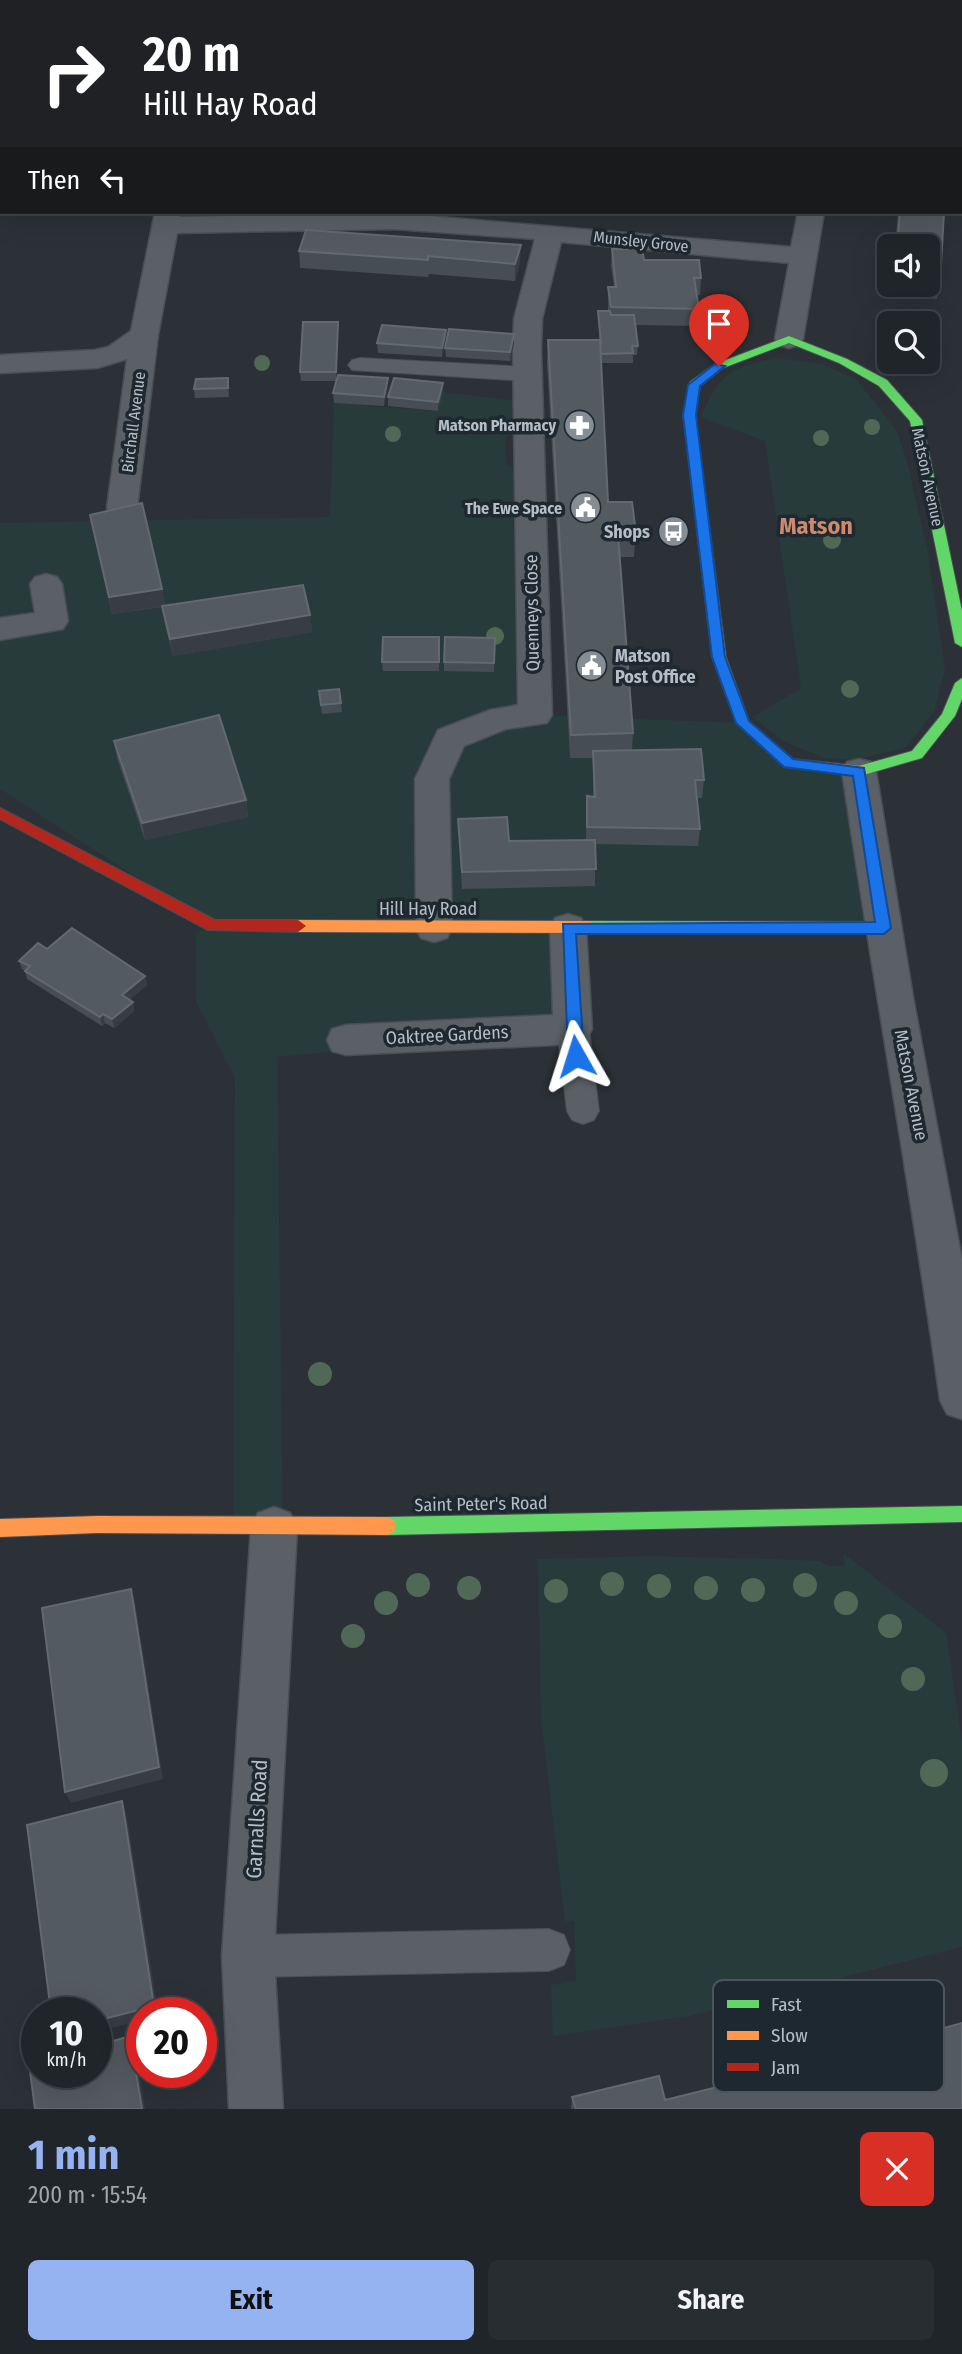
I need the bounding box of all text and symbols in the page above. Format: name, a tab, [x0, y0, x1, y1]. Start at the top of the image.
text: 20 m	[143, 25, 240, 84]
icon: right	[28, 28, 119, 119]
text: Hill Hay Road	[143, 85, 318, 123]
icon: left	[94, 161, 132, 199]
text: Then	[28, 165, 80, 196]
street label: Munsley Grove	[592, 227, 690, 256]
map controls	[877, 234, 940, 374]
button: sound	[877, 234, 940, 297]
pin	[689, 294, 749, 366]
icon: arrive	[700, 305, 738, 343]
button: search	[877, 311, 940, 374]
street label: Birchall Avenue	[118, 371, 149, 473]
pharmacy icon: Matson Pharmacy	[562, 408, 596, 442]
place label: Matson Pharmacy	[438, 416, 556, 435]
street label: Matson Avenue	[908, 426, 947, 528]
public building icon: The Ewe Space	[568, 491, 602, 525]
place label: The Ewe Space	[465, 499, 562, 518]
district label: Matson	[779, 512, 853, 540]
bus stop icon: Shops	[656, 515, 690, 549]
place label: Shops	[604, 521, 650, 543]
street label: Quenneys Close	[520, 554, 544, 672]
place label: Matson Post Office	[615, 645, 696, 688]
public building icon: Matson Post Office	[575, 649, 609, 683]
street label: Hill Hay Road	[379, 898, 477, 920]
position arrow	[539, 1019, 613, 1093]
street label: Oaktree Gardens	[385, 1021, 509, 1049]
street label: Matson Avenue	[889, 1028, 933, 1142]
street label: Saint Peter's Road	[414, 1492, 548, 1516]
street label: Garnalls Road	[241, 1759, 273, 1879]
legend	[713, 1980, 944, 2092]
text: Fast	[771, 1993, 802, 2016]
speed limit sign: 20	[126, 1997, 217, 2088]
text: 10	[50, 2012, 83, 2054]
text: Slow	[771, 2024, 808, 2047]
text: km/h	[46, 2049, 87, 2071]
text: Jam	[771, 2056, 800, 2079]
text: 1 min	[28, 2130, 119, 2180]
button: close	[860, 2132, 934, 2206]
text: 200 m · 15:54	[28, 2181, 147, 2209]
button: Exit	[28, 2260, 474, 2340]
button: Share	[488, 2260, 934, 2340]

